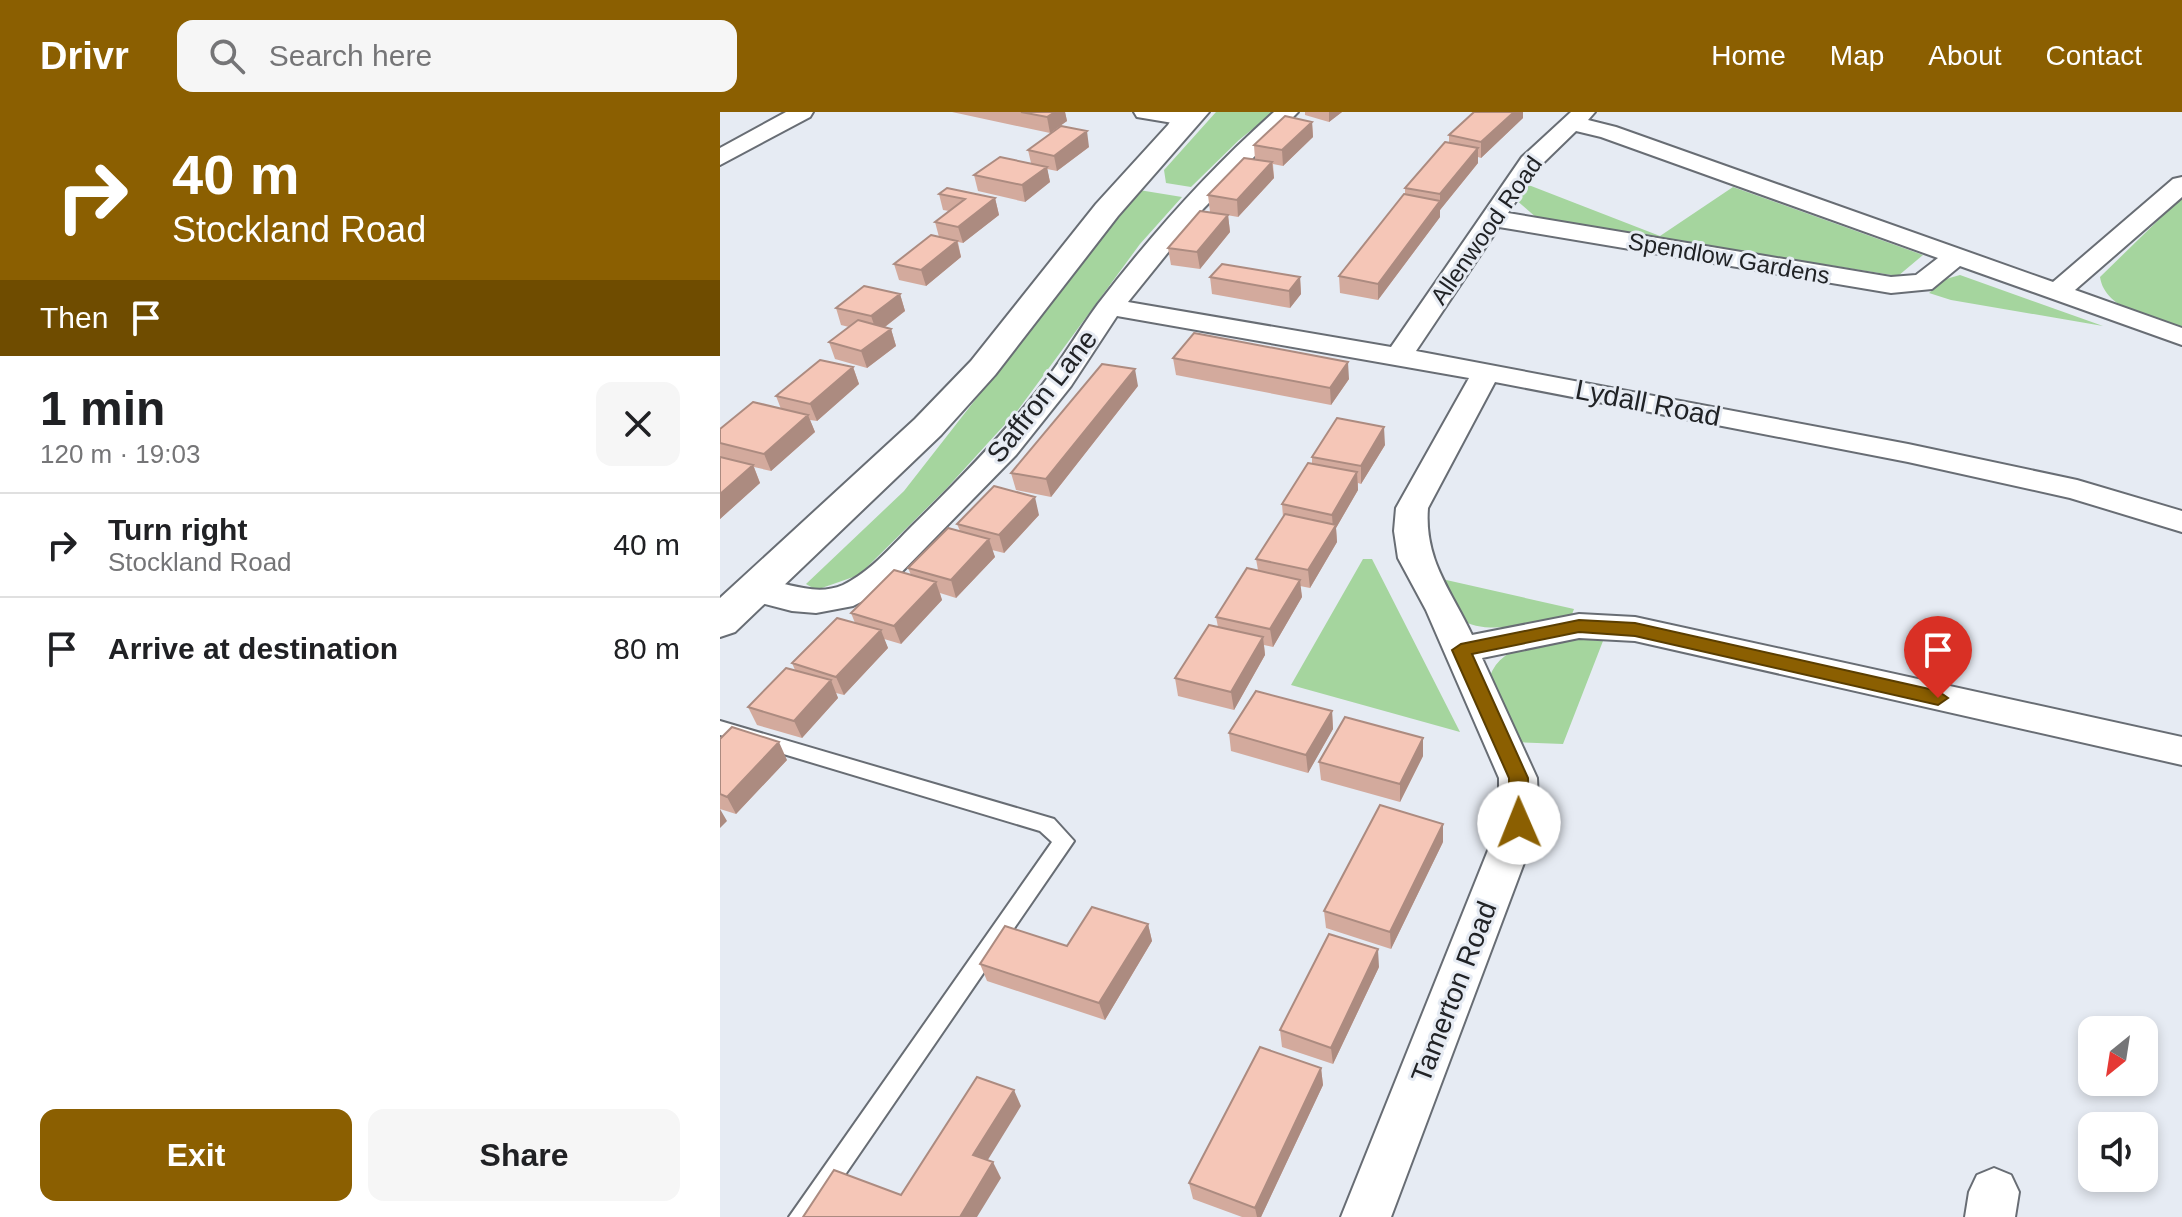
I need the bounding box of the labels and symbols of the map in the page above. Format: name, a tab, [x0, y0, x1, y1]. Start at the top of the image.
street label: Allenwood Road	[1425, 151, 1547, 309]
street label: Spendlow Gardens	[1626, 227, 1832, 289]
street label: Saffron Lane	[981, 323, 1103, 469]
street label: Lydall Road	[1573, 374, 1723, 432]
pin	[1904, 616, 1972, 698]
position arrow	[1477, 781, 1561, 865]
street label: Tamerton Road	[1405, 897, 1503, 1087]
north arrow	[2078, 1016, 2158, 1096]

